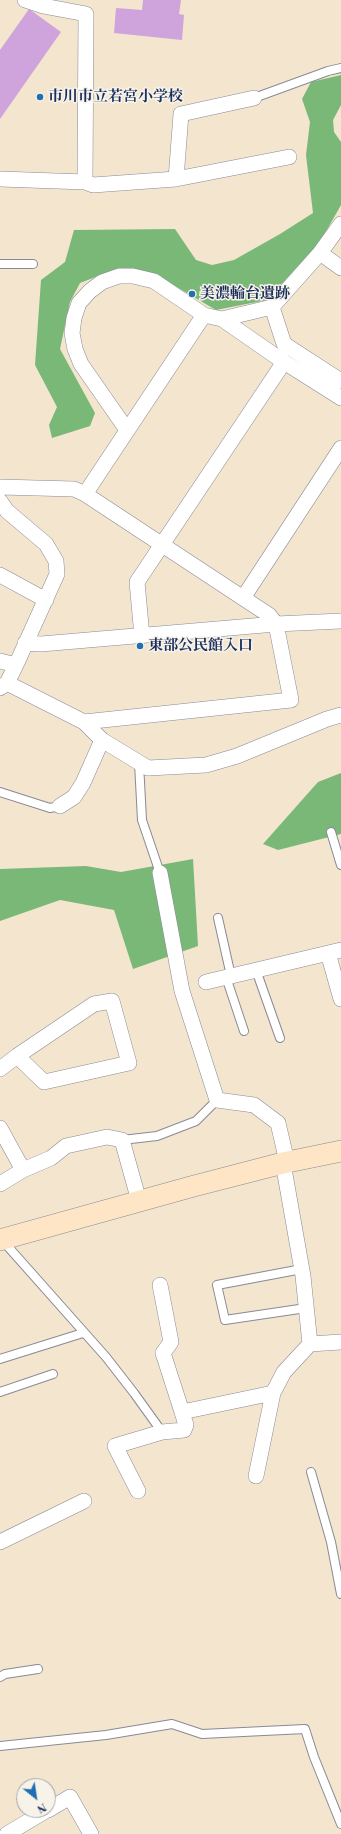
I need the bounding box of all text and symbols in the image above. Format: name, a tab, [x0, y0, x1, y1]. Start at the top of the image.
place label: 市川市立若宮小学校	[48, 88, 183, 106]
marker: 市川市立若宮小学校	[35, 92, 45, 102]
place label: 美濃輪台遺跡	[200, 285, 290, 303]
marker: 美濃輪台遺跡	[187, 289, 197, 299]
place label: 東部公民館入口	[148, 637, 253, 655]
marker: 東部公民館入口	[135, 641, 145, 651]
north arrow	[16, 1778, 56, 1818]
text: N	[34, 1799, 49, 1816]

